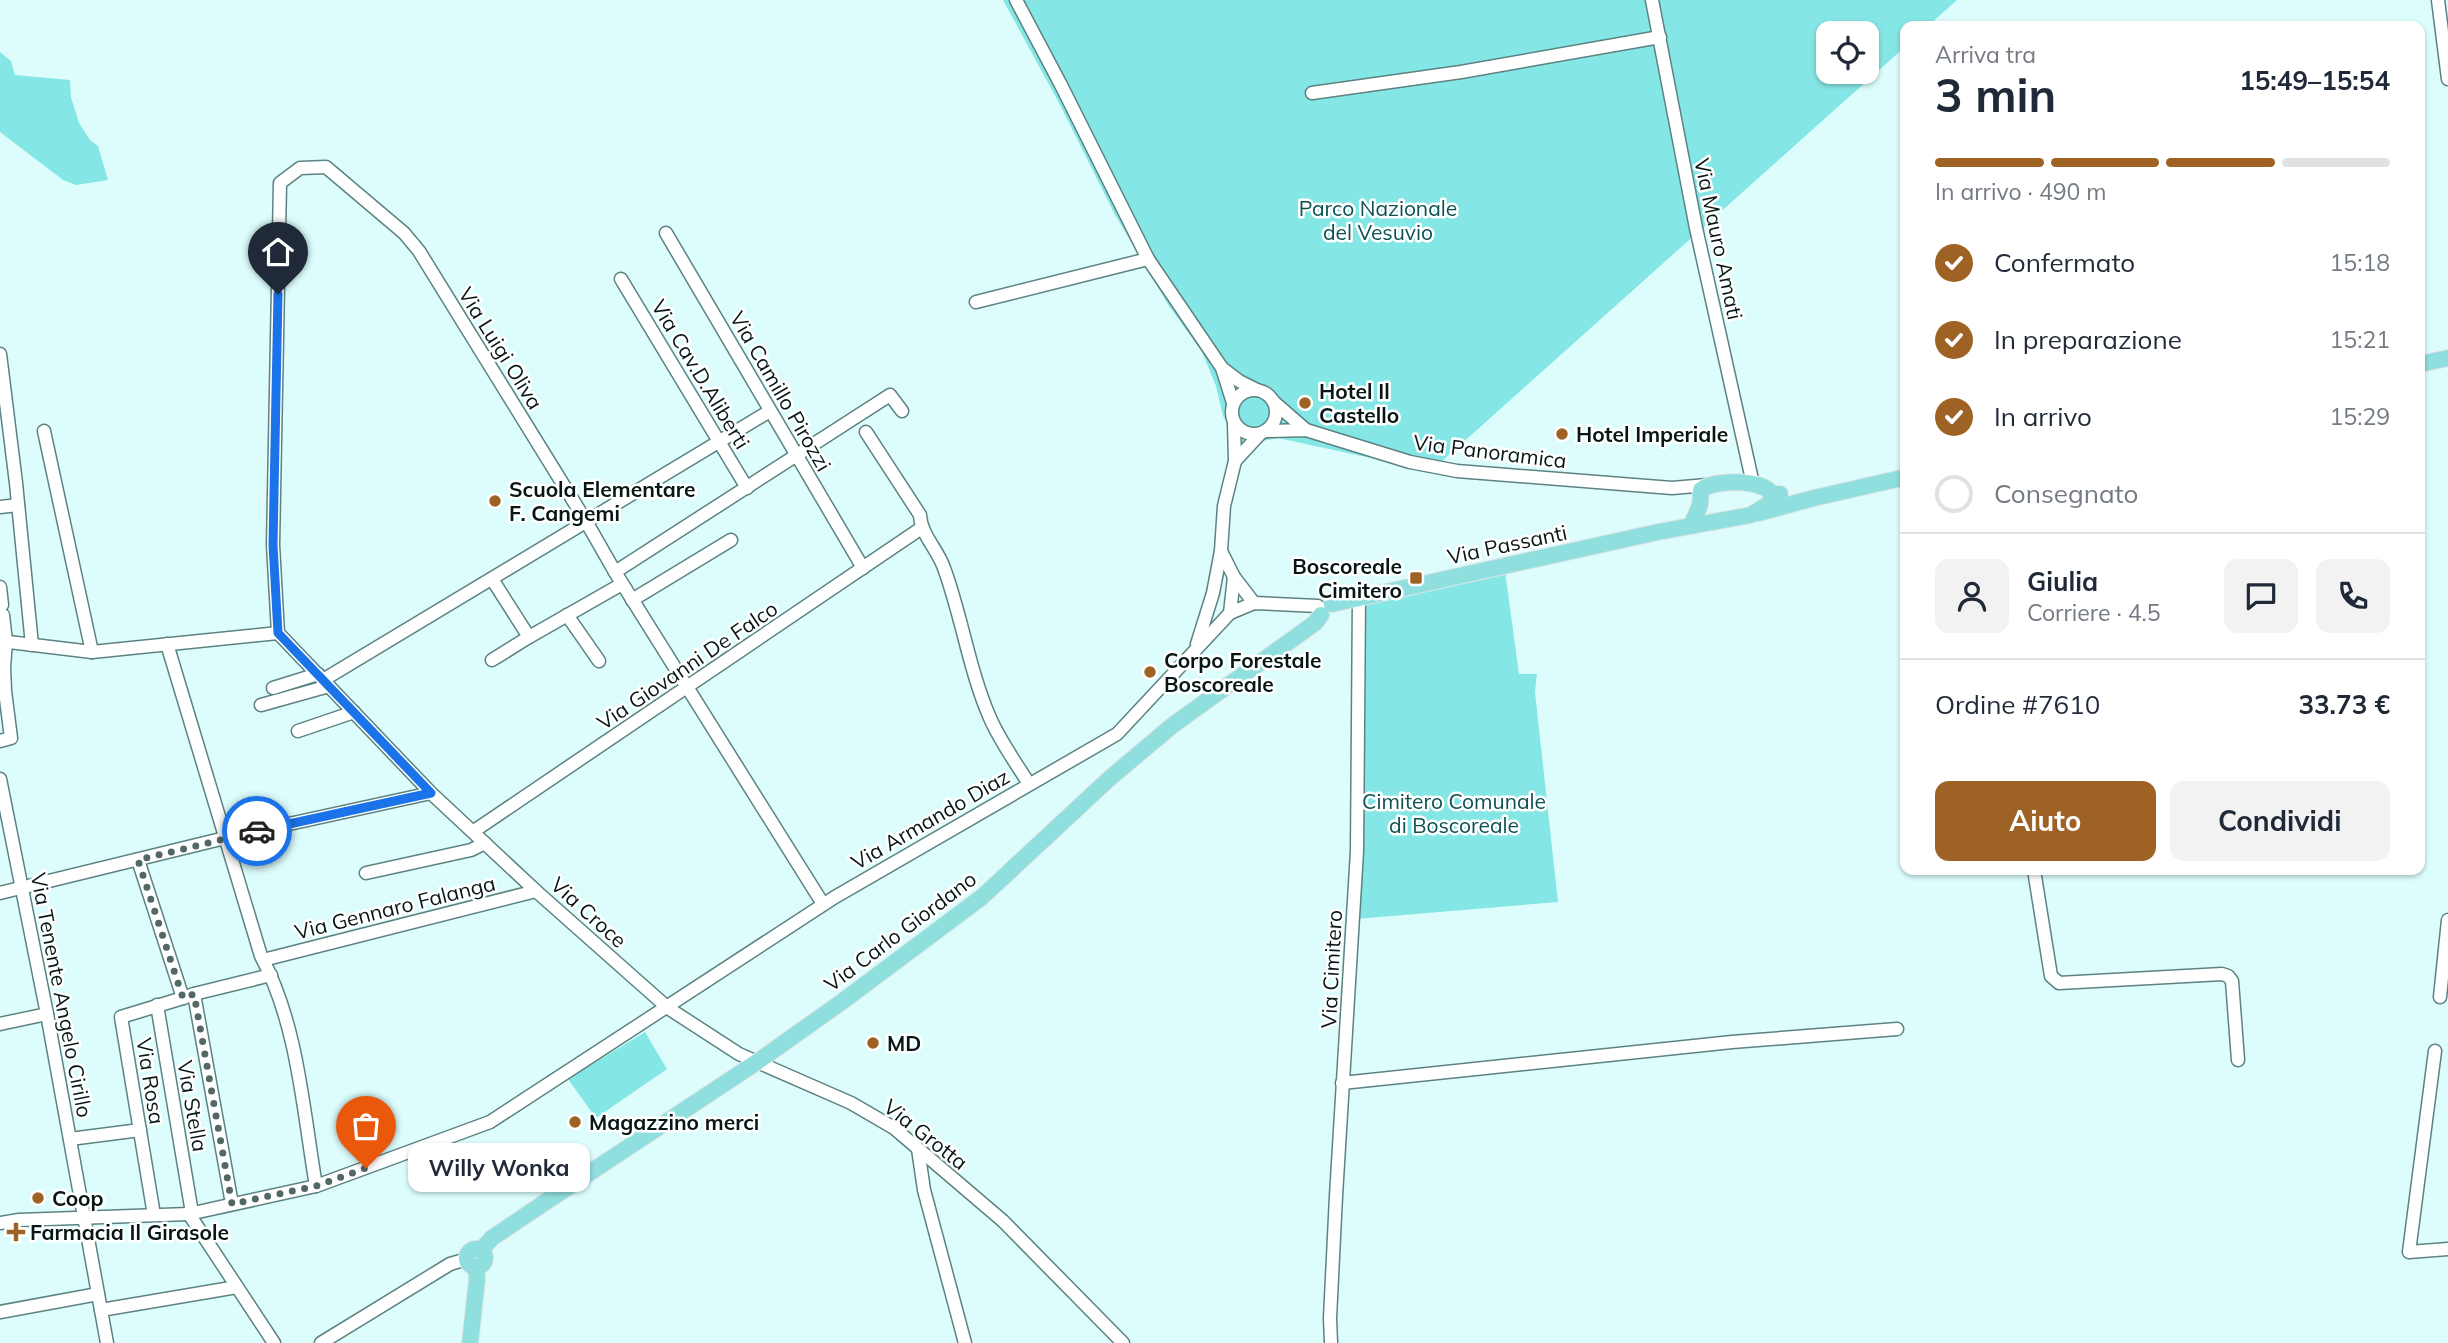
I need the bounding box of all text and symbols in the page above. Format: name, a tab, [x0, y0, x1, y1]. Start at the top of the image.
map controls	[1816, 21, 1879, 84]
button: locate	[1816, 21, 1879, 84]
text: Arriva tra	[1935, 40, 2036, 69]
text: 15:49–15:54	[2239, 64, 2390, 97]
text: 3 min	[1935, 66, 2056, 124]
street label: Via Mauro Amati	[1689, 156, 1749, 322]
text: In arrivo · 490 m	[1935, 177, 2107, 206]
park label: Parco Nazionale del Vesuvio	[1299, 195, 1457, 245]
pin	[248, 222, 308, 294]
icon: home	[259, 233, 297, 271]
icon: check	[1935, 244, 1973, 282]
text: Confermato	[1994, 246, 2135, 279]
text: 15:18	[2330, 248, 2390, 277]
street label: Via Luigi Oliva	[453, 282, 549, 414]
street label: Via Cav.D.Aliberti	[646, 295, 756, 453]
street label: Via Camillo Pirozzi	[725, 307, 837, 475]
icon: check	[1935, 321, 1973, 359]
text: In preparazione	[1994, 323, 2182, 356]
text: 15:21	[2330, 325, 2390, 354]
place label: Hotel Il Castello	[1319, 378, 1399, 428]
marker: Hotel Il Castello	[1297, 395, 1313, 411]
icon: check	[1935, 398, 1973, 436]
text: In arrivo	[1994, 400, 2092, 433]
text: 15:29	[2330, 402, 2390, 431]
place label: Hotel Imperiale	[1576, 421, 1728, 447]
marker: Hotel Imperiale	[1554, 426, 1570, 442]
street label: Via Panoramica	[1412, 429, 1568, 473]
place label: Scuola Elementare F. Cangemi	[509, 476, 695, 526]
text: Consegnato	[1994, 477, 2138, 510]
marker: Scuola Elementare F. Cangemi	[487, 493, 503, 509]
street label: Via Passanti	[1445, 519, 1569, 569]
place label: Boscoreale Cimitero	[1292, 553, 1402, 603]
button: person	[1935, 559, 2009, 633]
button: chat	[2224, 559, 2298, 633]
button: phone	[2316, 559, 2390, 633]
text: Giulia	[2027, 565, 2098, 598]
marker: Boscoreale Cimitero	[1408, 570, 1424, 586]
street label: Via Giovanni De Falco	[592, 595, 782, 735]
text: Corriere · 4.5	[2027, 598, 2161, 627]
place label: Corpo Forestale Boscoreale	[1164, 647, 1322, 697]
marker: Corpo Forestale Boscoreale	[1142, 664, 1158, 680]
text: Ordine #7610	[1935, 688, 2100, 721]
text: 33.73 €	[2298, 688, 2390, 721]
street label: Via Armando Diaz	[846, 763, 1014, 875]
button: Aiuto	[1935, 781, 2156, 861]
button: Condividi	[2170, 781, 2390, 861]
park label: Cimitero Comunale di Boscoreale	[1362, 788, 1546, 838]
courier	[222, 796, 292, 866]
icon: car	[238, 812, 276, 850]
street label: Via Carlo Giordano	[819, 865, 981, 997]
street label: Via Gennaro Falanga	[292, 869, 498, 945]
street label: Via Tenente Angelo Cirillo	[26, 870, 98, 1120]
street label: Via Croce	[546, 871, 632, 953]
street label: Via Cimitero	[1315, 909, 1347, 1029]
place label: MD	[887, 1030, 921, 1056]
marker: MD	[865, 1035, 881, 1051]
street label: Via Rosa	[131, 1036, 171, 1126]
street label: Via Stella	[172, 1058, 214, 1154]
street label: Via Grotta	[879, 1093, 973, 1175]
pin	[336, 1096, 396, 1168]
icon: bag	[347, 1107, 385, 1145]
place label: Magazzino merci	[589, 1109, 759, 1135]
marker: Magazzino merci	[567, 1114, 583, 1130]
callout: Willy Wonka	[408, 1144, 590, 1192]
text: Willy Wonka	[428, 1153, 570, 1182]
place label: Coop	[52, 1185, 104, 1211]
marker: Coop	[30, 1190, 46, 1206]
place label: Farmacia Il Girasole	[30, 1219, 229, 1245]
marker: Farmacia Il Girasole	[8, 1224, 24, 1240]

